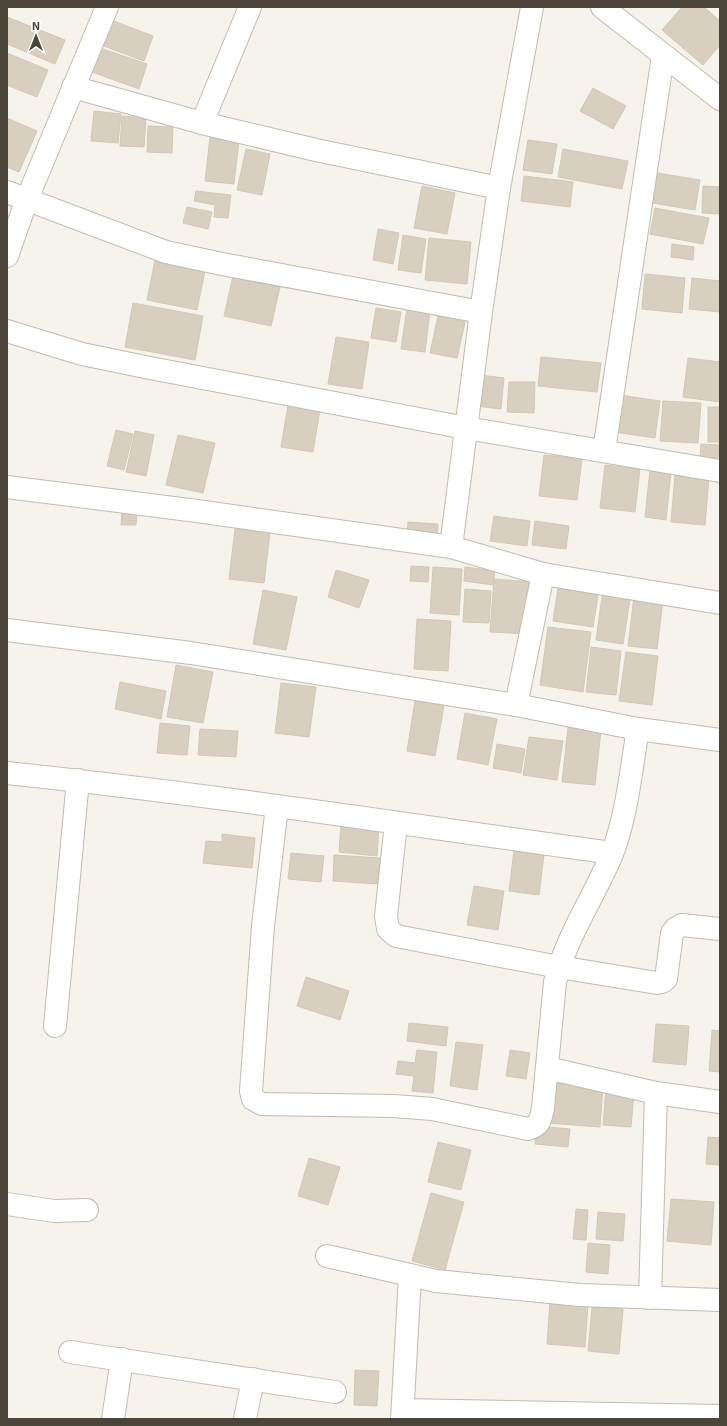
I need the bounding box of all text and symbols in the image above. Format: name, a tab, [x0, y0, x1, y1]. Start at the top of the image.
north arrow	[16, 16, 56, 56]
text: N	[32, 19, 40, 32]

